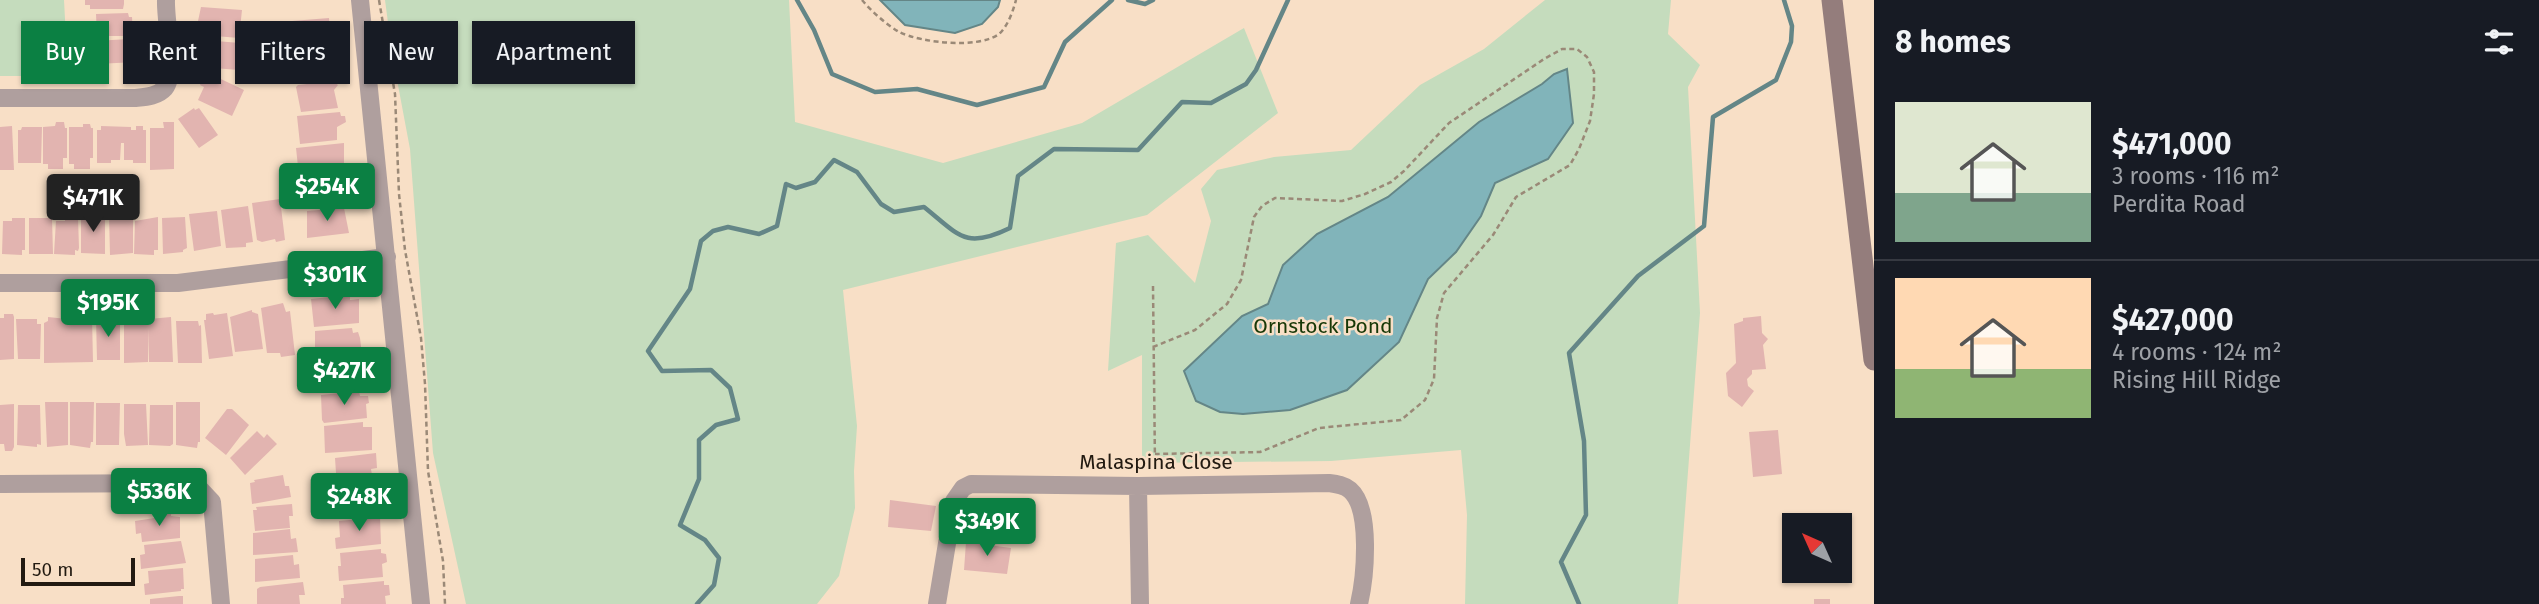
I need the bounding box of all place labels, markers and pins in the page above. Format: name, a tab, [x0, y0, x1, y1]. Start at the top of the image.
pin: $254K	[278, 164, 376, 223]
pin: $471K	[44, 174, 142, 234]
pin: $301K	[286, 252, 384, 311]
pin: $195K	[59, 280, 157, 339]
pin: $427K	[295, 348, 393, 407]
pin: $536K	[110, 468, 208, 528]
pin: $248K	[310, 474, 408, 533]
pin: $349K	[938, 498, 1036, 558]

